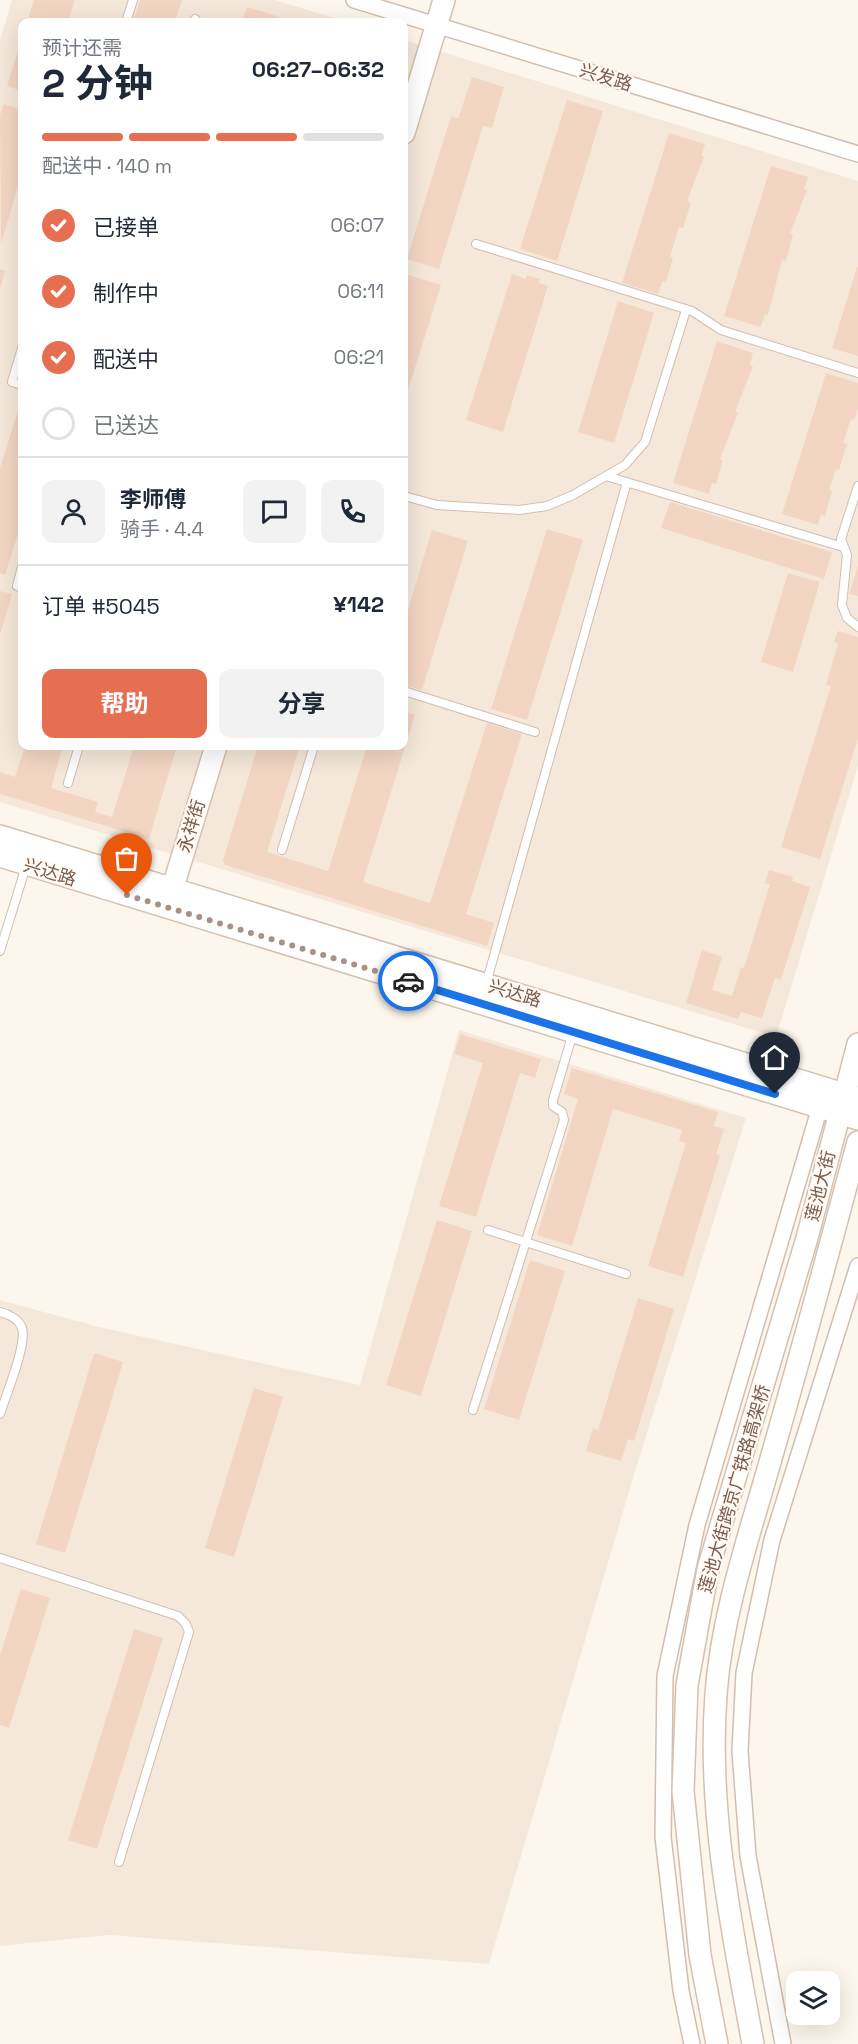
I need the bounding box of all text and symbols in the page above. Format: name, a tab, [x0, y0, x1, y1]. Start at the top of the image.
text: 预计还需	[42, 35, 122, 61]
text: 06:27–06:32	[252, 55, 384, 83]
street label: 兴发路	[577, 58, 635, 96]
text: 2 分钟	[42, 59, 153, 108]
text: 配送中 · 140 m	[42, 153, 172, 179]
icon: check	[42, 209, 75, 242]
text: 06:07	[330, 212, 384, 238]
text: 已接单	[93, 213, 159, 241]
icon: check	[42, 275, 75, 308]
text: 06:11	[337, 278, 384, 304]
text: 制作中	[93, 279, 159, 307]
icon: check	[42, 341, 75, 374]
text: 06:21	[333, 344, 384, 370]
text: 配送中	[93, 345, 159, 373]
text: 已送达	[93, 411, 159, 439]
button: person	[42, 480, 105, 543]
button: chat	[243, 480, 306, 543]
button: phone	[321, 480, 384, 543]
text: 李师傅	[120, 485, 186, 513]
text: 骑手 · 4.4	[120, 516, 204, 542]
text: ¥142	[333, 590, 384, 618]
text: 订单 #5045	[42, 592, 160, 620]
button: 帮助	[42, 669, 207, 738]
button: 分享	[219, 669, 384, 738]
street label: 永祥街	[172, 797, 210, 855]
pin	[101, 833, 152, 895]
icon: bag	[110, 842, 143, 875]
street label: 兴达路	[21, 853, 79, 891]
courier	[378, 951, 438, 1011]
icon: car	[392, 965, 425, 998]
street label: 兴达路	[486, 974, 544, 1012]
pin	[749, 1032, 800, 1094]
icon: home	[758, 1041, 791, 1074]
street label: 莲池大街	[800, 1148, 840, 1224]
street label: 莲池大街跨京广铁路高架桥	[693, 1382, 775, 1596]
map controls	[786, 1971, 840, 2025]
button: layers	[786, 1971, 840, 2025]

